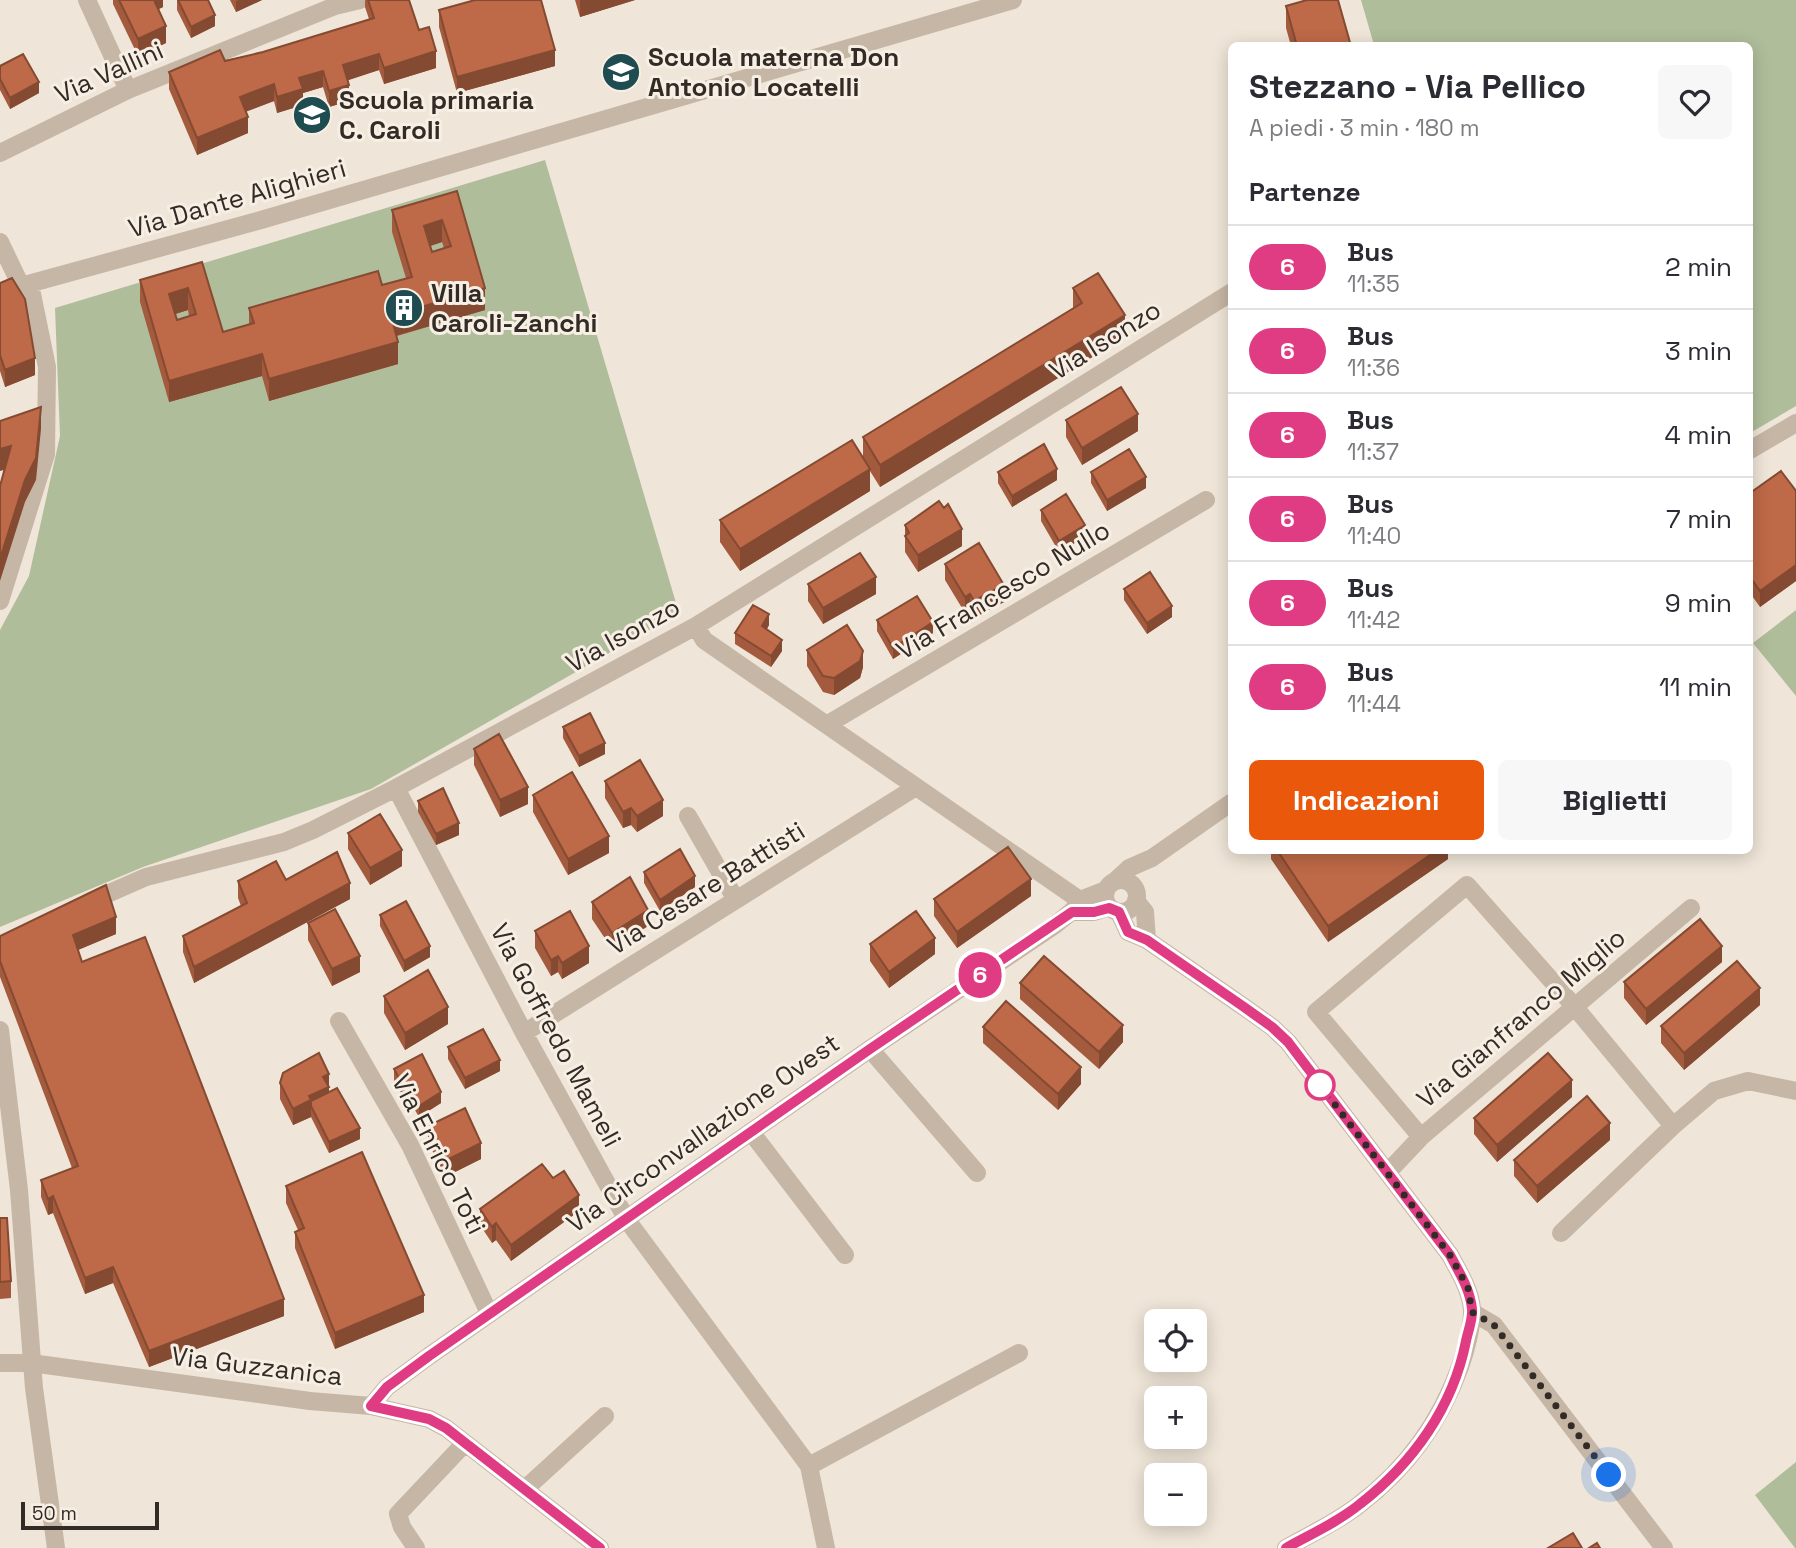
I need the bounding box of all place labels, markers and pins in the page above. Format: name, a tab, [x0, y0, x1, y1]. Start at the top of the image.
place label: Scuola materna Don Antonio Locatelli	[648, 40, 899, 104]
school or university icon: Scuola materna Don Antonio Locatelli	[600, 51, 642, 93]
place label: Scuola primaria C. Caroli	[339, 83, 534, 147]
school or university icon: Scuola primaria C. Caroli	[291, 94, 333, 136]
place label: Villa Caroli-Zanchi	[431, 276, 597, 340]
building icon: Villa Caroli-Zanchi	[383, 287, 425, 329]
unlabelled marker	[1305, 1070, 1335, 1100]

